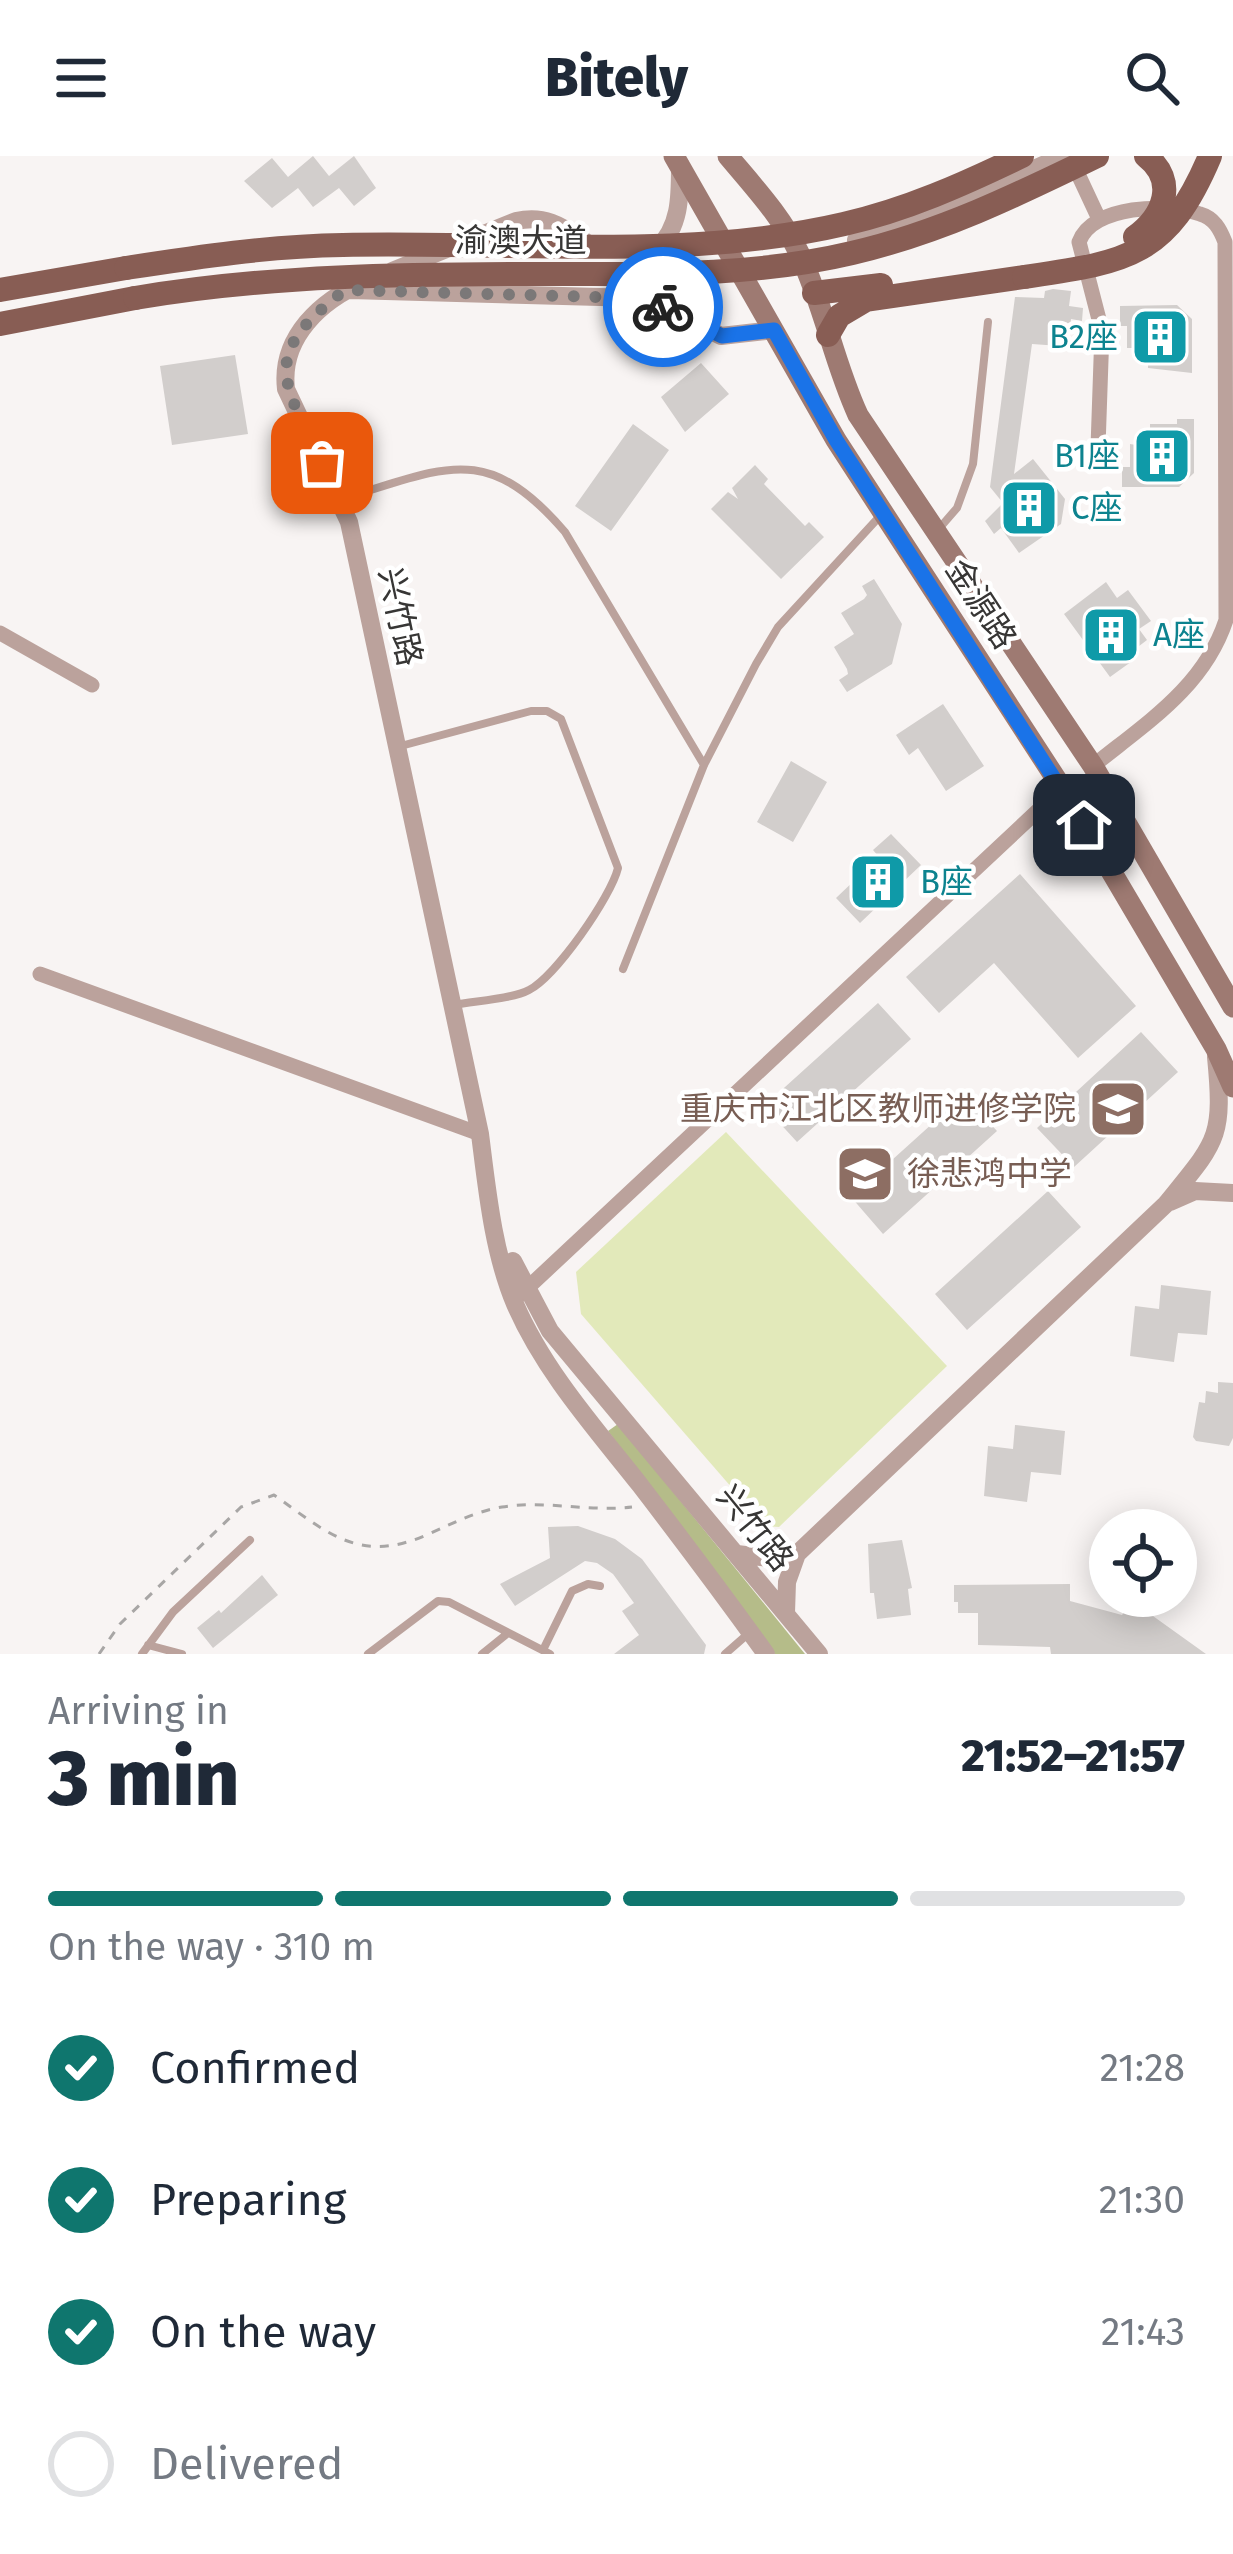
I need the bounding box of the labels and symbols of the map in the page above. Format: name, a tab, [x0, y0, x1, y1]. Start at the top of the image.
street label: 渝澳大道	[455, 221, 587, 261]
courier	[603, 247, 723, 367]
building icon: B2座	[1129, 306, 1191, 368]
place label: B2座	[1049, 317, 1118, 357]
pin	[271, 412, 373, 514]
building icon: B1座	[1131, 425, 1193, 487]
place label: B1座	[1054, 436, 1120, 476]
building icon: C座	[998, 477, 1060, 539]
place label: C座	[1071, 488, 1122, 528]
street label: 金源路	[937, 552, 1025, 656]
street label: 兴竹路	[370, 564, 430, 670]
building icon: A座	[1080, 604, 1142, 666]
place label: A座	[1153, 615, 1205, 655]
pin	[1033, 774, 1135, 876]
building icon: B座	[847, 851, 909, 913]
place label: B座	[920, 862, 973, 902]
school or university icon: 重庆市江北区教师进修学院	[1087, 1078, 1149, 1140]
place label: 重庆市江北区教师进修学院	[680, 1089, 1076, 1129]
school or university icon: 徐悲鸿中学	[834, 1143, 896, 1205]
place label: 徐悲鸿中学	[907, 1154, 1072, 1194]
street label: 兴竹路	[708, 1477, 802, 1579]

